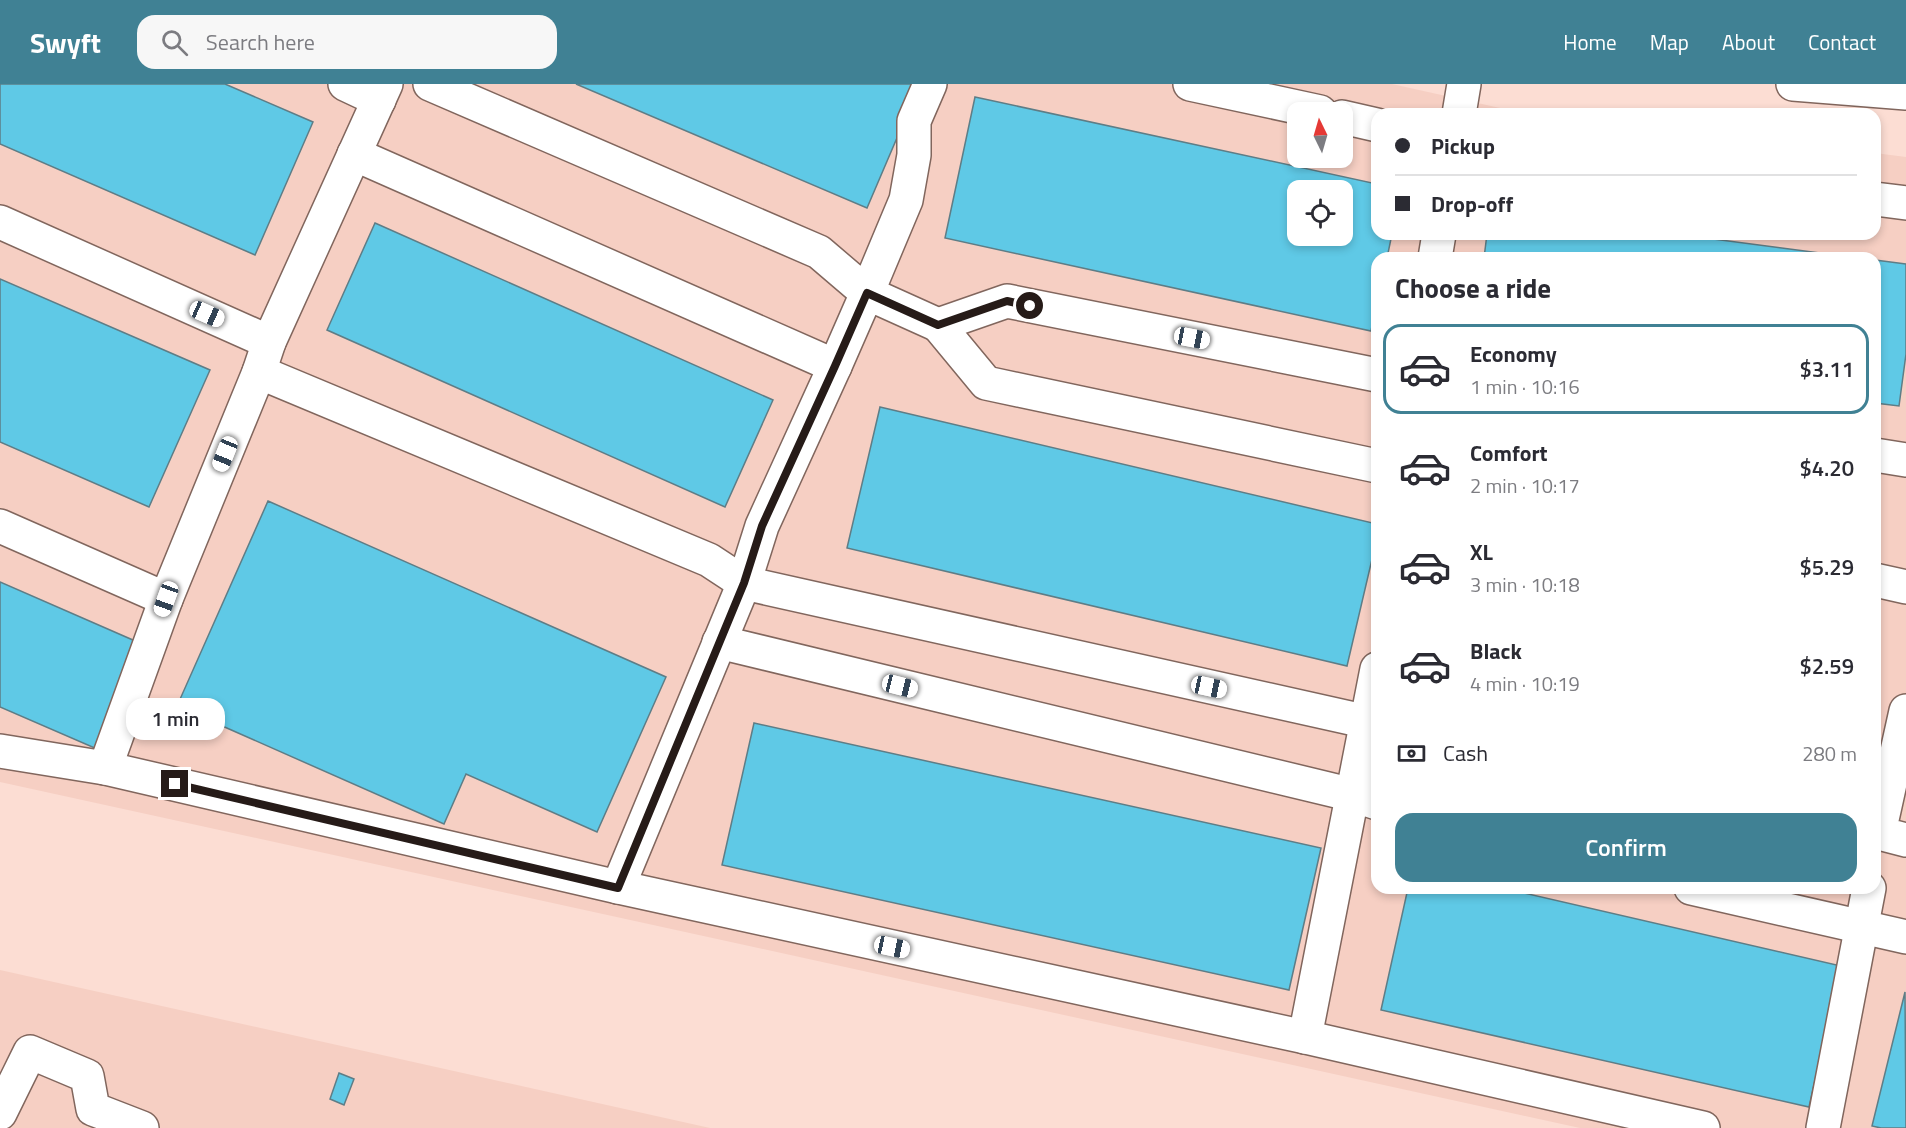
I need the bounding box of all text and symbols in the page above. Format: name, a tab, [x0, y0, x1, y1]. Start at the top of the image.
search box	[137, 15, 557, 69]
text: Swyft	[30, 21, 101, 64]
text: Search here	[206, 25, 315, 59]
icon: search	[158, 26, 191, 59]
text: Home	[1563, 26, 1617, 58]
text: Map	[1650, 26, 1689, 58]
text: About	[1722, 26, 1775, 58]
text: Contact	[1808, 26, 1876, 58]
north arrow	[1287, 102, 1353, 168]
map controls	[1287, 102, 1353, 246]
text: Pickup	[1431, 129, 1495, 163]
button: locate	[1287, 180, 1353, 246]
text: Drop-off	[1431, 187, 1513, 221]
text: Choose a ride	[1395, 267, 1551, 308]
route start	[1016, 292, 1043, 319]
car	[187, 298, 227, 330]
car	[1173, 326, 1211, 350]
text: Economy	[1470, 337, 1557, 371]
icon: car	[1398, 342, 1452, 396]
text: $3.11	[1799, 352, 1854, 386]
text: 1 min · 10:16	[1470, 371, 1580, 402]
car	[210, 434, 240, 474]
text: Comfort	[1470, 436, 1548, 470]
icon: car	[1398, 441, 1452, 495]
text: $4.20	[1799, 451, 1854, 485]
text: 2 min · 10:17	[1470, 470, 1580, 501]
text: XL	[1470, 535, 1493, 569]
icon: car	[1398, 540, 1452, 594]
text: $5.29	[1799, 550, 1854, 584]
text: 3 min · 10:18	[1470, 569, 1580, 600]
car	[151, 579, 181, 619]
text: Black	[1470, 634, 1522, 668]
icon: car	[1398, 639, 1452, 693]
text: $2.59	[1799, 649, 1854, 683]
text: 4 min · 10:19	[1470, 668, 1580, 699]
car	[880, 673, 920, 699]
car	[1190, 674, 1228, 700]
callout: 1 min	[126, 697, 225, 739]
text: 1 min	[151, 703, 200, 734]
text: Cash	[1443, 736, 1488, 770]
icon: cash	[1395, 737, 1428, 770]
text: 280 m	[1802, 738, 1857, 769]
route end	[161, 770, 188, 797]
button: Confirm	[1395, 813, 1857, 882]
car	[873, 934, 911, 960]

